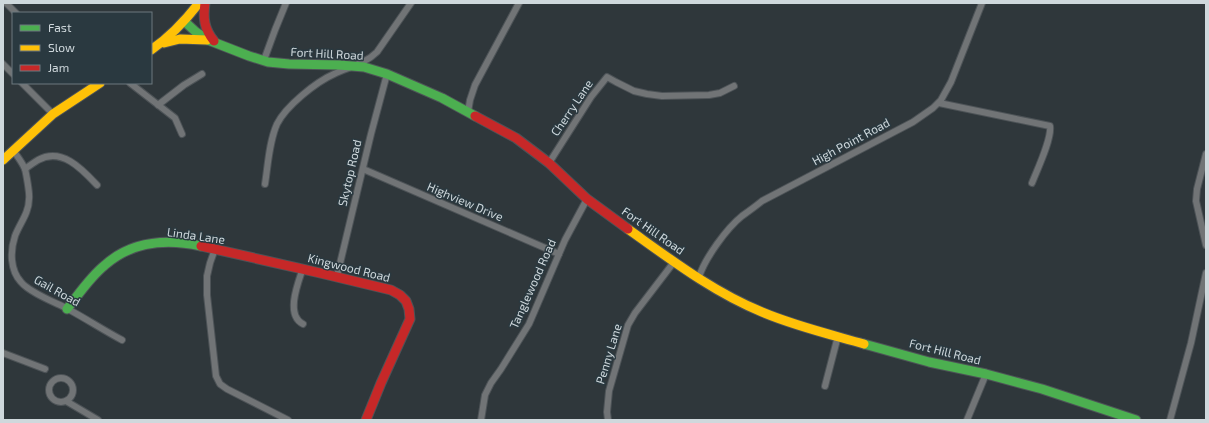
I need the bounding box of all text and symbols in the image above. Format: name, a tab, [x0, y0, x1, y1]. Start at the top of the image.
legend	[12, 12, 152, 84]
text: Fast	[48, 20, 72, 34]
text: Slow	[48, 40, 75, 54]
street label: Fort Hill Road	[290, 44, 364, 62]
text: Jam	[48, 60, 69, 74]
street label: Cherry Lane	[547, 77, 595, 138]
street label: High Point Road	[809, 115, 892, 167]
street label: Skytop Road	[335, 138, 363, 207]
street label: Highview Drive	[425, 179, 506, 223]
street label: Fort Hill Road	[620, 203, 688, 257]
street label: Linda Lane	[166, 224, 226, 246]
street label: Tanglewood Road	[506, 237, 558, 331]
street label: Kingwood Road	[307, 250, 392, 284]
street label: Gail Road	[32, 272, 83, 309]
street label: Penny Lane	[592, 322, 624, 386]
street label: Fort Hill Road	[908, 335, 982, 367]

